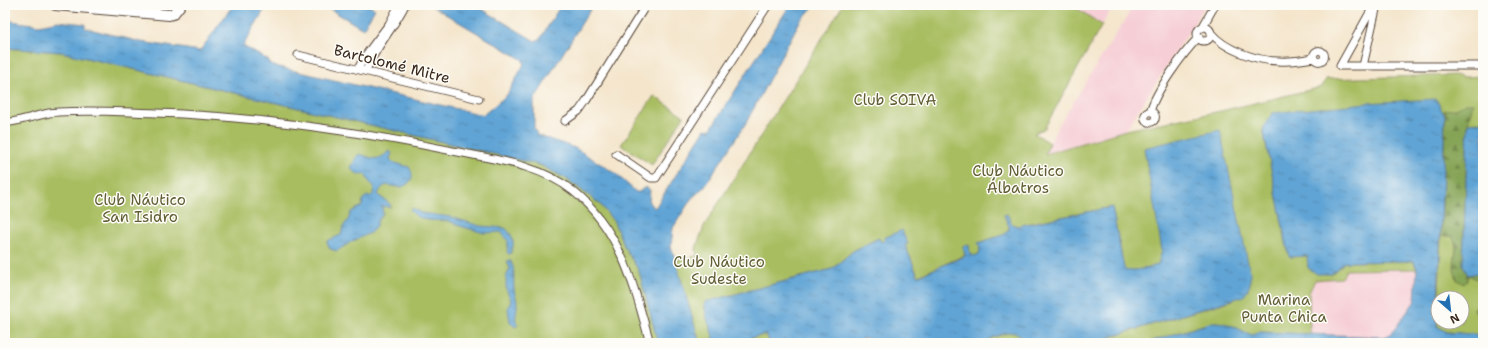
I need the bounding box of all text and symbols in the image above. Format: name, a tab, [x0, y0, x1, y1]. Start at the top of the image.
street label: Bartolomé Mitre	[332, 40, 452, 88]
park label: Club SOIVA	[854, 90, 936, 110]
park label: Club Náutico Álbatros	[972, 161, 1064, 198]
park label: Club Náutico San Isidro	[94, 190, 186, 227]
park label: Club Náutico Sudeste	[673, 252, 765, 289]
park label: Marina Punta Chica	[1241, 290, 1327, 327]
north arrow	[1430, 290, 1470, 330]
text: N	[1447, 310, 1462, 327]

